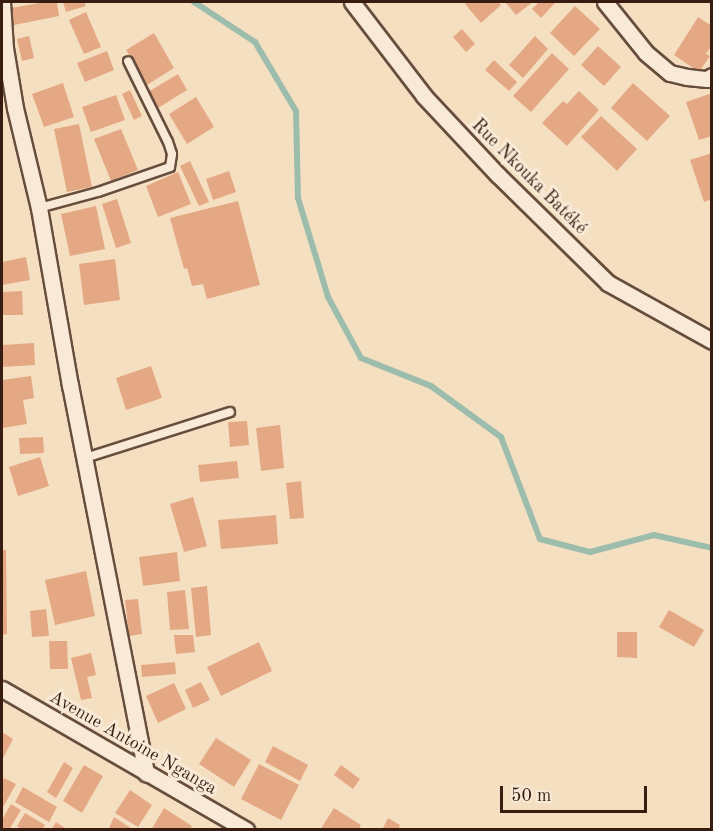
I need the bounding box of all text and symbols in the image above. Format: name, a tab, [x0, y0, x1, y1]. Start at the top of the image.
street label: Rue Nkouka Batéké	[467, 115, 591, 239]
street label: Avenue Antoine Nganga	[45, 686, 221, 800]
scale bar	[503, 774, 650, 812]
text: 50 m	[511, 787, 551, 805]

